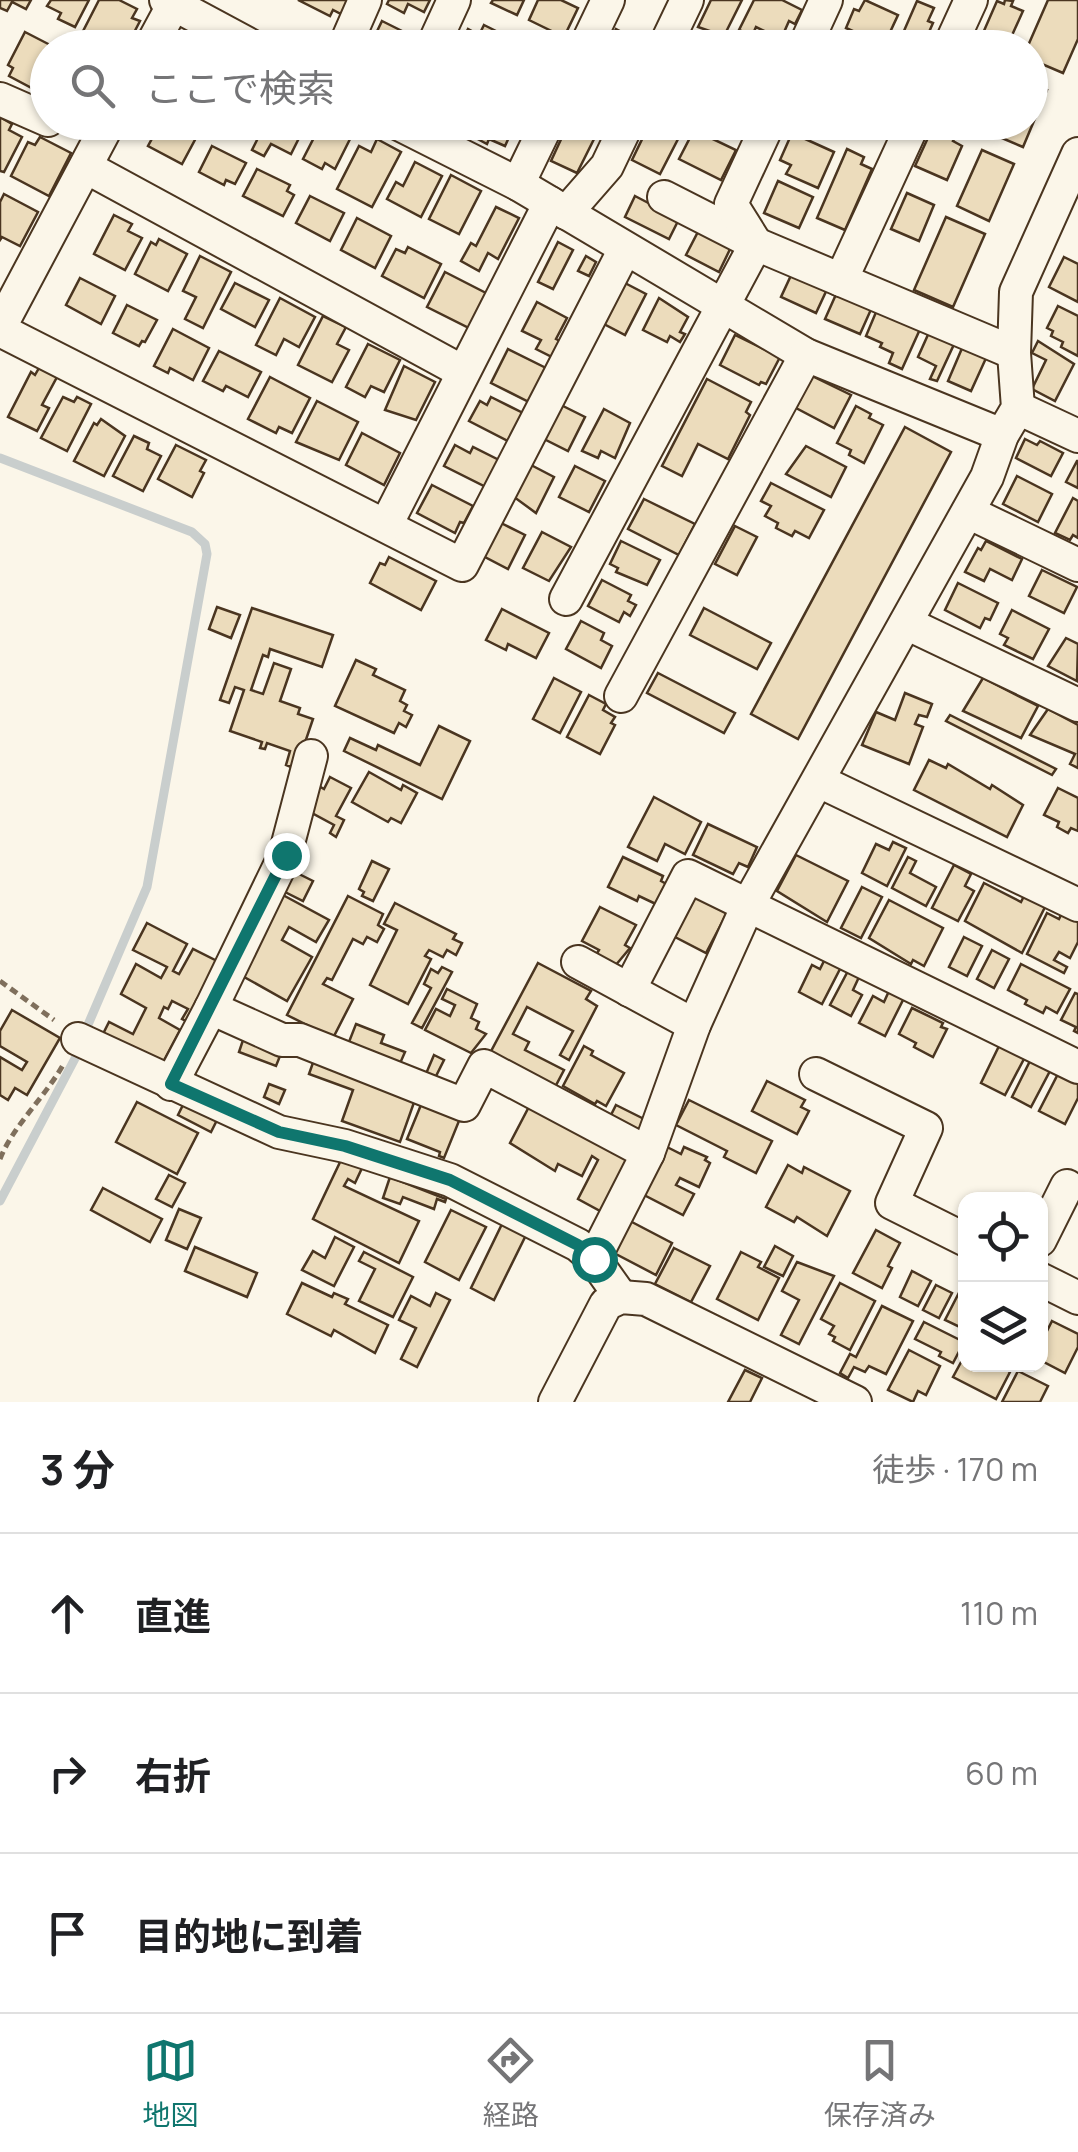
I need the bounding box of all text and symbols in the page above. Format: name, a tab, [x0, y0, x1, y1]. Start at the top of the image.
search box	[30, 30, 1048, 140]
icon: search	[65, 58, 120, 113]
text: ここで検索	[145, 61, 335, 113]
route end	[264, 833, 310, 879]
map controls	[958, 1192, 1048, 1372]
button: locate	[958, 1192, 1048, 1282]
route start	[572, 1237, 618, 1283]
button: layers	[958, 1282, 1048, 1372]
text: 3 分	[40, 1440, 115, 1498]
text: 徒歩 · 170 m	[872, 1447, 1038, 1491]
icon: ahead	[40, 1586, 95, 1641]
text: 直進	[135, 1589, 211, 1641]
text: 110 m	[960, 1591, 1038, 1635]
icon: right	[40, 1746, 95, 1801]
text: 右折	[135, 1749, 211, 1801]
text: 60 m	[965, 1751, 1038, 1795]
icon: arrive	[40, 1906, 95, 1961]
text: 目的地に到着	[135, 1909, 363, 1961]
tab: 地図	[142, 2033, 198, 2133]
tab: 経路	[483, 2033, 539, 2133]
tab: 保存済み	[824, 2033, 936, 2133]

